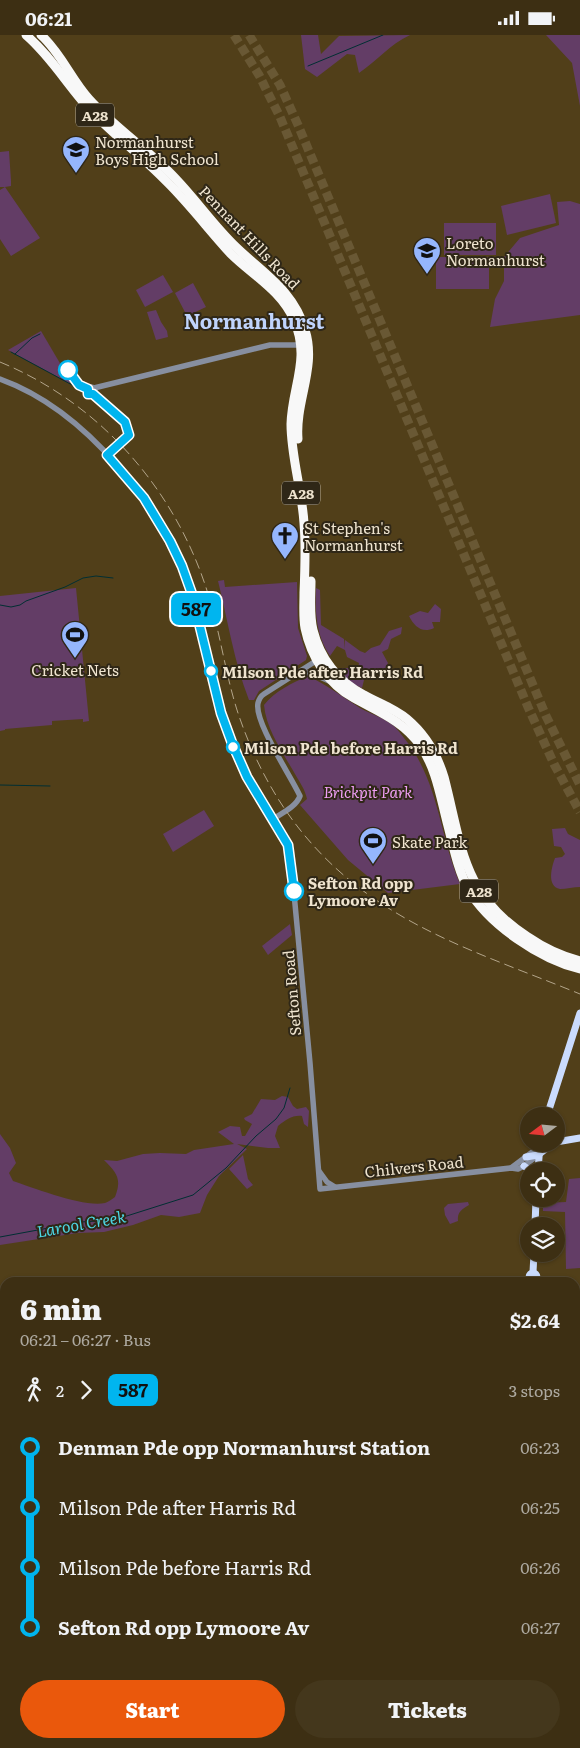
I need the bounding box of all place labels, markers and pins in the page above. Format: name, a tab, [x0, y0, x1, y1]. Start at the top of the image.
place label: Normanhurst Boys High School	[95, 130, 219, 170]
school or university icon: Normanhurst Boys High School	[61, 135, 91, 174]
place label: Loreto Normanhurst	[446, 231, 545, 271]
school or university icon: Loreto Normanhurst	[412, 236, 442, 275]
unlabelled marker	[58, 360, 78, 380]
place label: St Stephen's Normanhurst	[304, 516, 403, 556]
church icon: St Stephen's Normanhurst	[270, 521, 300, 560]
sports icon: Cricket Nets	[60, 620, 90, 659]
place label: Cricket Nets	[31, 658, 119, 681]
place label: Milson Pde after Harris Rd	[222, 660, 423, 683]
marker: Milson Pde after Harris Rd	[204, 664, 218, 678]
place label: Milson Pde before Harris Rd	[244, 736, 458, 759]
marker: Milson Pde before Harris Rd	[226, 740, 240, 754]
sports icon: Skate Park	[358, 826, 388, 865]
place label: Skate Park	[392, 830, 468, 853]
place label: Sefton Rd opp Lymoore Av	[308, 871, 413, 911]
marker: Sefton Rd opp Lymoore Av	[284, 881, 304, 901]

